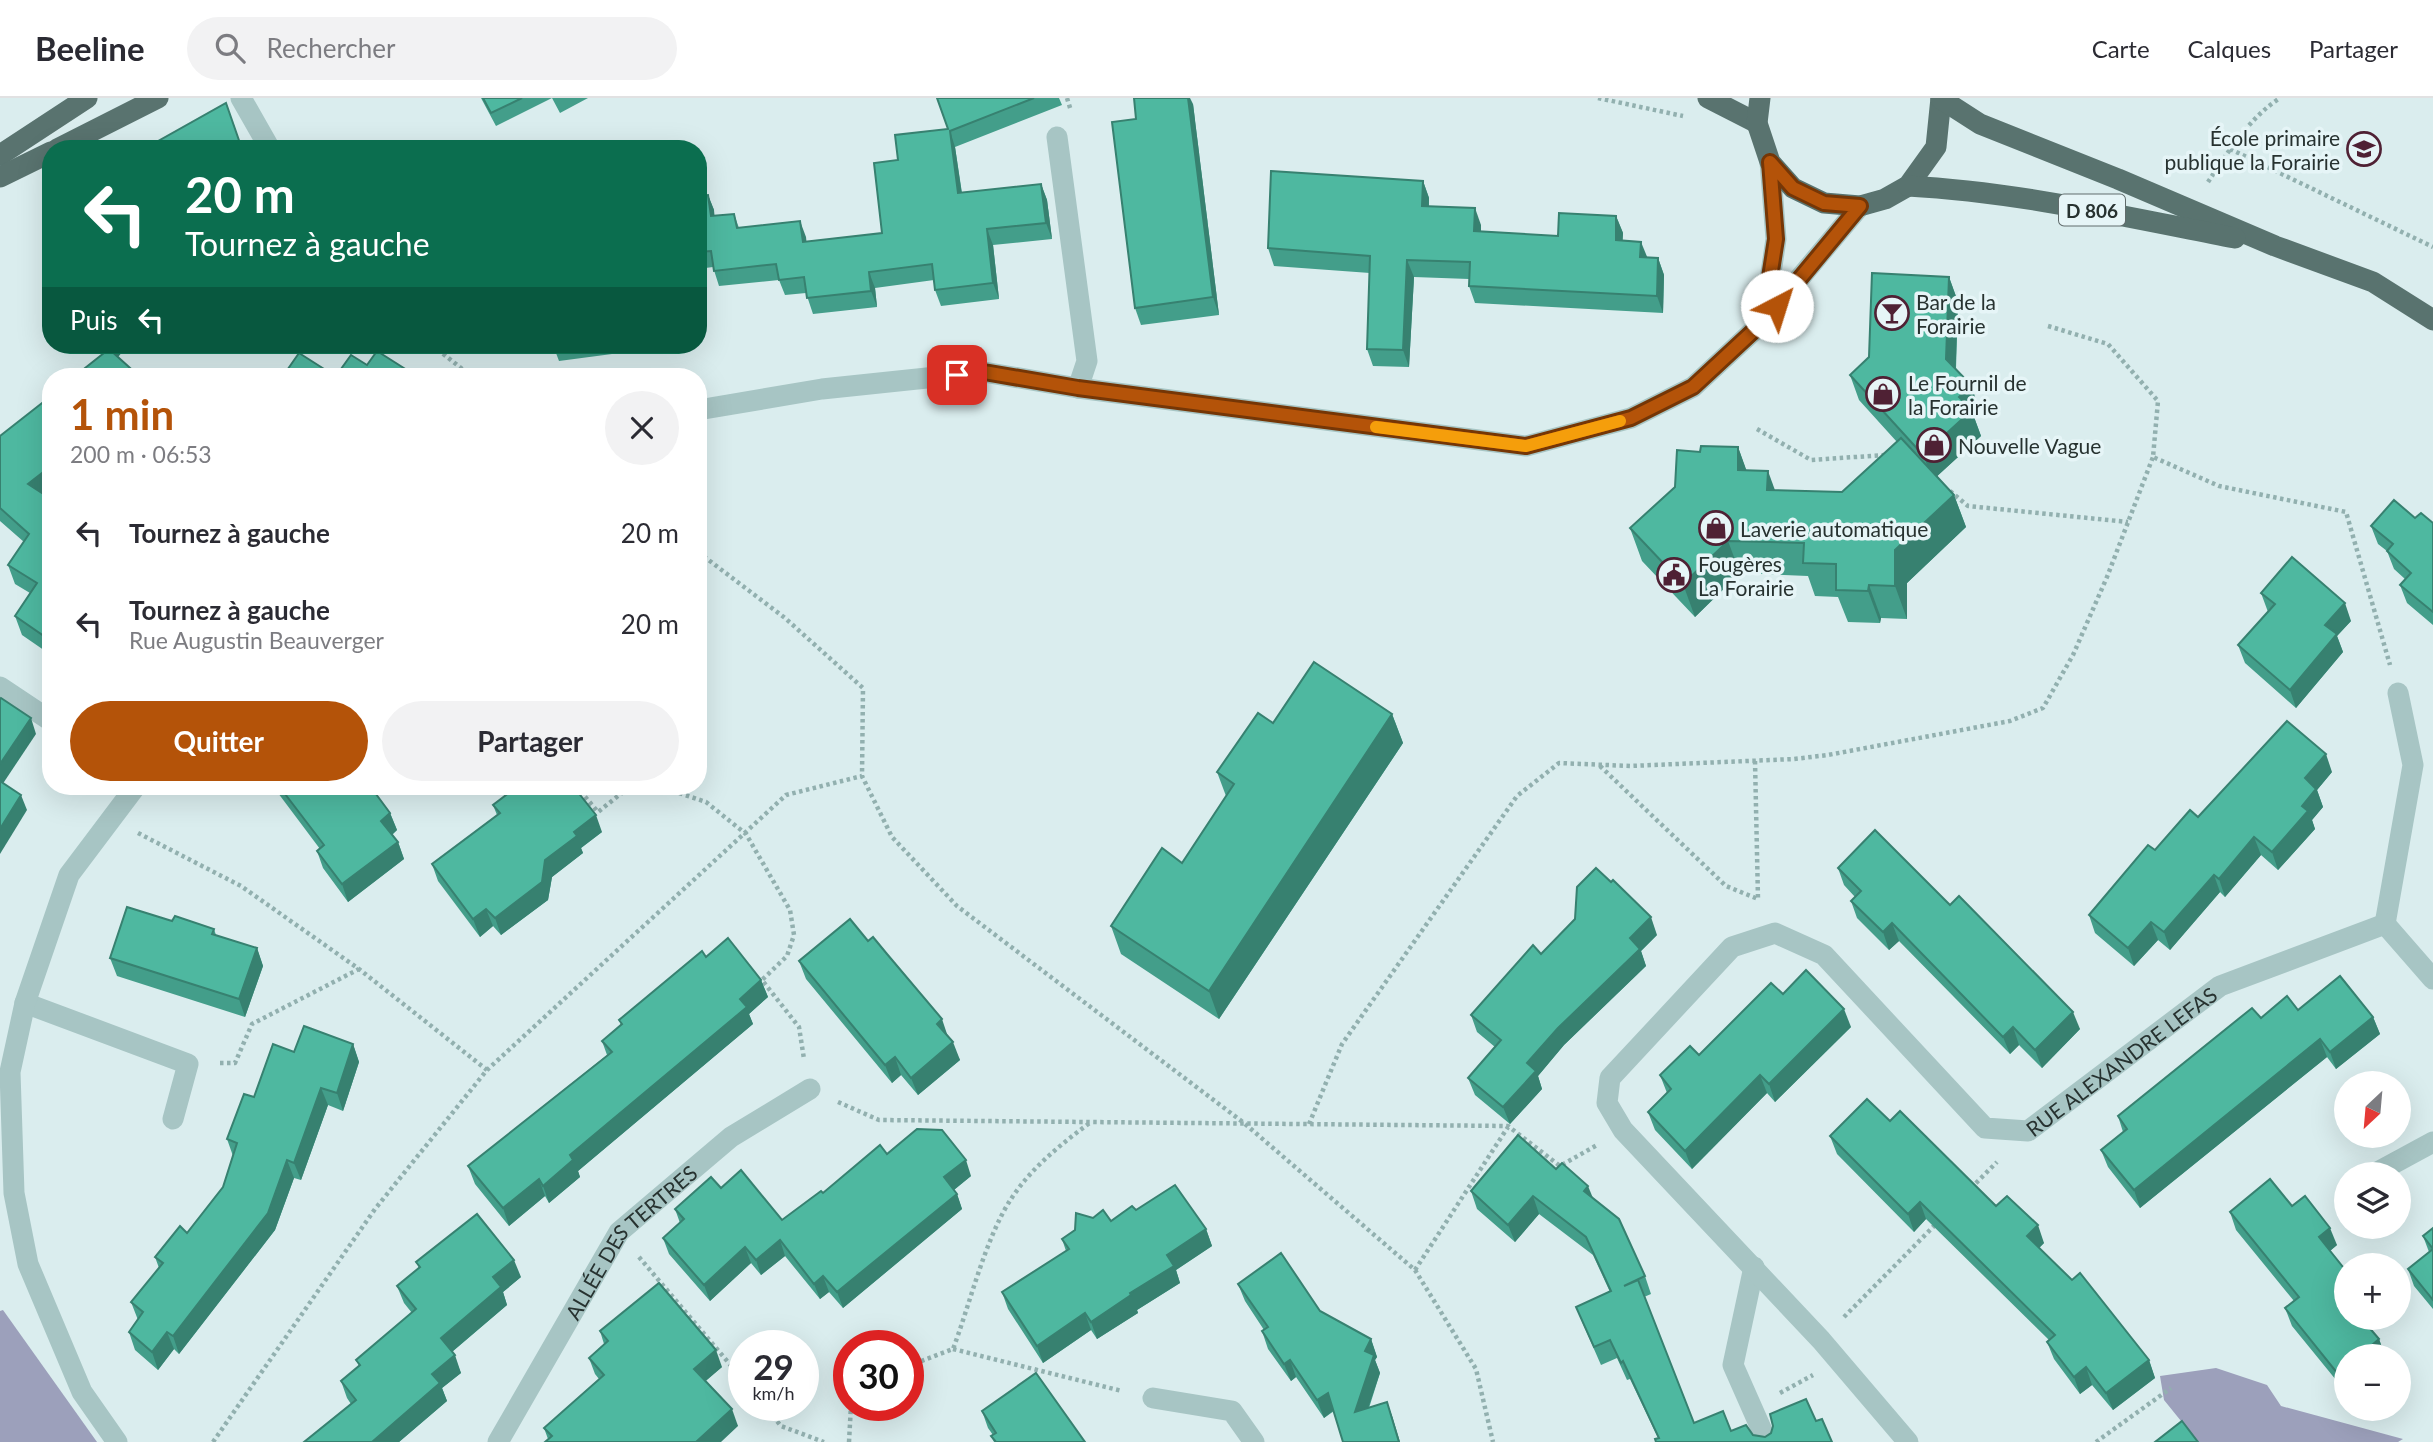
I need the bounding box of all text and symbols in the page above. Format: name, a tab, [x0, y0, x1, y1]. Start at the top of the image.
search box	[187, 17, 677, 80]
text: Beeline	[35, 28, 145, 68]
icon: search	[211, 29, 249, 67]
text: Rechercher	[267, 32, 395, 64]
text: Carte	[2092, 34, 2150, 63]
text: Calques	[2188, 34, 2271, 63]
text: Partager	[2309, 34, 2398, 63]
place label: École primaire publique la Forairie	[2164, 125, 2340, 174]
school or university icon: École primaire publique la Forairie	[2345, 130, 2383, 168]
text: 20 m	[185, 165, 295, 223]
icon: left	[70, 168, 161, 259]
road number: D 806	[2059, 194, 2125, 226]
text: Tournez à gauche	[185, 224, 430, 263]
position arrow	[1740, 269, 1814, 343]
place label: Bar de la Forairie	[1916, 289, 1996, 338]
bar icon: Bar de la Forairie	[1873, 294, 1911, 332]
icon: left	[132, 301, 170, 339]
text: Puis	[70, 304, 118, 336]
pin	[927, 345, 987, 405]
icon: arrive	[938, 356, 976, 394]
place label: Le Fournil de la Forairie	[1908, 370, 2027, 419]
shop icon: Le Fournil de la Forairie	[1864, 375, 1902, 413]
text: 1 min	[70, 389, 174, 439]
button: close	[605, 391, 679, 465]
shop icon: Nouvelle Vague	[1915, 426, 1953, 464]
place label: Nouvelle Vague	[1958, 433, 2101, 458]
text: 200 m · 06:53	[70, 440, 212, 468]
shop icon: Laverie automatique	[1697, 509, 1735, 547]
icon: left	[70, 514, 108, 552]
place label: Laverie automatique	[1740, 516, 1928, 541]
text: Tournez à gauche	[129, 517, 330, 549]
text: 20 m	[621, 517, 679, 549]
place label: Fougères La Forairie	[1698, 551, 1794, 600]
public building icon: Fougères La Forairie	[1655, 556, 1693, 594]
text: Tournez à gauche	[129, 594, 330, 626]
icon: left	[70, 605, 108, 643]
text: 20 m	[621, 608, 679, 640]
text: Rue Augustin Beauverger	[129, 626, 384, 654]
button: Quitter	[70, 701, 368, 781]
button: Partager	[382, 701, 679, 781]
street label: RUE ALEXANDRE LEFAS	[2021, 981, 2221, 1141]
north arrow	[2334, 1071, 2412, 1148]
map controls	[2334, 1071, 2411, 1421]
street label: ALLÉE DES TERTRES	[559, 1159, 702, 1324]
button: layers	[2334, 1162, 2411, 1239]
button: +	[2334, 1253, 2411, 1330]
speed limit sign: 30	[833, 1330, 924, 1421]
button: −	[2334, 1344, 2411, 1421]
text: 29	[753, 1345, 794, 1387]
text: km/h	[752, 1382, 795, 1404]

